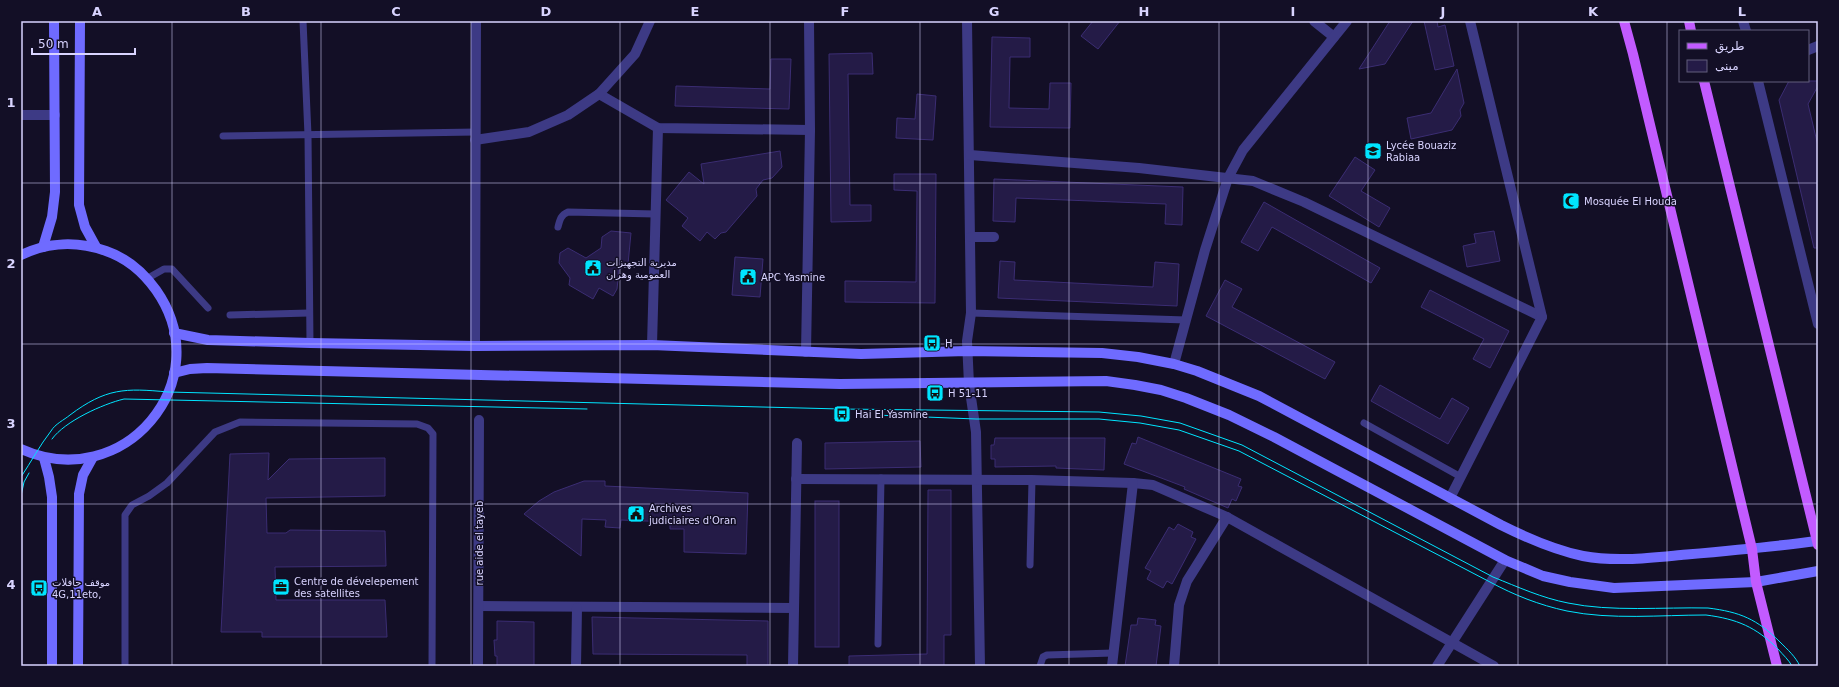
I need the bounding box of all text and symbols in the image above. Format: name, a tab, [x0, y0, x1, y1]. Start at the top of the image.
text: A	[92, 4, 102, 19]
text: B	[241, 4, 251, 19]
text: C	[391, 4, 401, 19]
text: D	[541, 4, 552, 19]
text: E	[691, 4, 699, 19]
text: F	[841, 4, 849, 19]
text: G	[989, 4, 999, 19]
text: H	[1139, 4, 1149, 19]
text: I	[1291, 4, 1295, 19]
text: J	[1440, 4, 1445, 19]
text: K	[1588, 4, 1599, 19]
text: L	[1738, 4, 1746, 19]
scale bar	[32, 30, 135, 56]
legend	[1679, 30, 1809, 82]
text: 50 m	[38, 37, 69, 51]
text: طريق	[1715, 39, 1745, 54]
text: مبنى	[1715, 59, 1739, 73]
text: 1	[6, 95, 16, 110]
place label: Lycée Bouaziz Rabiaa	[1386, 140, 1456, 163]
school or university icon: Lycée Bouaziz Rabiaa	[1363, 141, 1383, 161]
mosque icon: Mosquée El Houda	[1561, 191, 1581, 211]
place label: Mosquée El Houda	[1584, 196, 1677, 207]
text: 2	[6, 256, 16, 271]
place label: مديرية التجهيزات العمومية وهران	[606, 257, 677, 281]
public building icon: مديرية التجهيزات العمومية وهران	[583, 258, 603, 278]
public building icon: APC Yasmine	[738, 267, 758, 287]
place label: APC Yasmine	[761, 272, 825, 283]
bus stop icon: H	[922, 333, 942, 353]
place label: H	[945, 338, 953, 349]
bus stop icon: H 51-11	[925, 383, 945, 403]
place label: H 51-11	[948, 388, 988, 399]
bus stop icon: Hai El Yasmine	[832, 404, 852, 424]
place label: Hai El Yasmine	[855, 409, 928, 420]
text: 3	[6, 416, 16, 431]
street label: rue aide el tayeb	[474, 501, 485, 585]
place label: Archives judiciaires d'Oran	[648, 503, 736, 526]
public building icon: Archives judiciaires d'Oran	[626, 504, 646, 524]
place label: Centre de dévelepement des satellites	[294, 576, 419, 599]
text: 4	[6, 577, 16, 592]
place label: موقف حافلات 4G,11eto,	[52, 577, 110, 600]
office icon: Centre de dévelepement des satellites	[271, 577, 291, 597]
bus stop icon: موقف حافلات 4G,11eto,	[29, 578, 49, 598]

